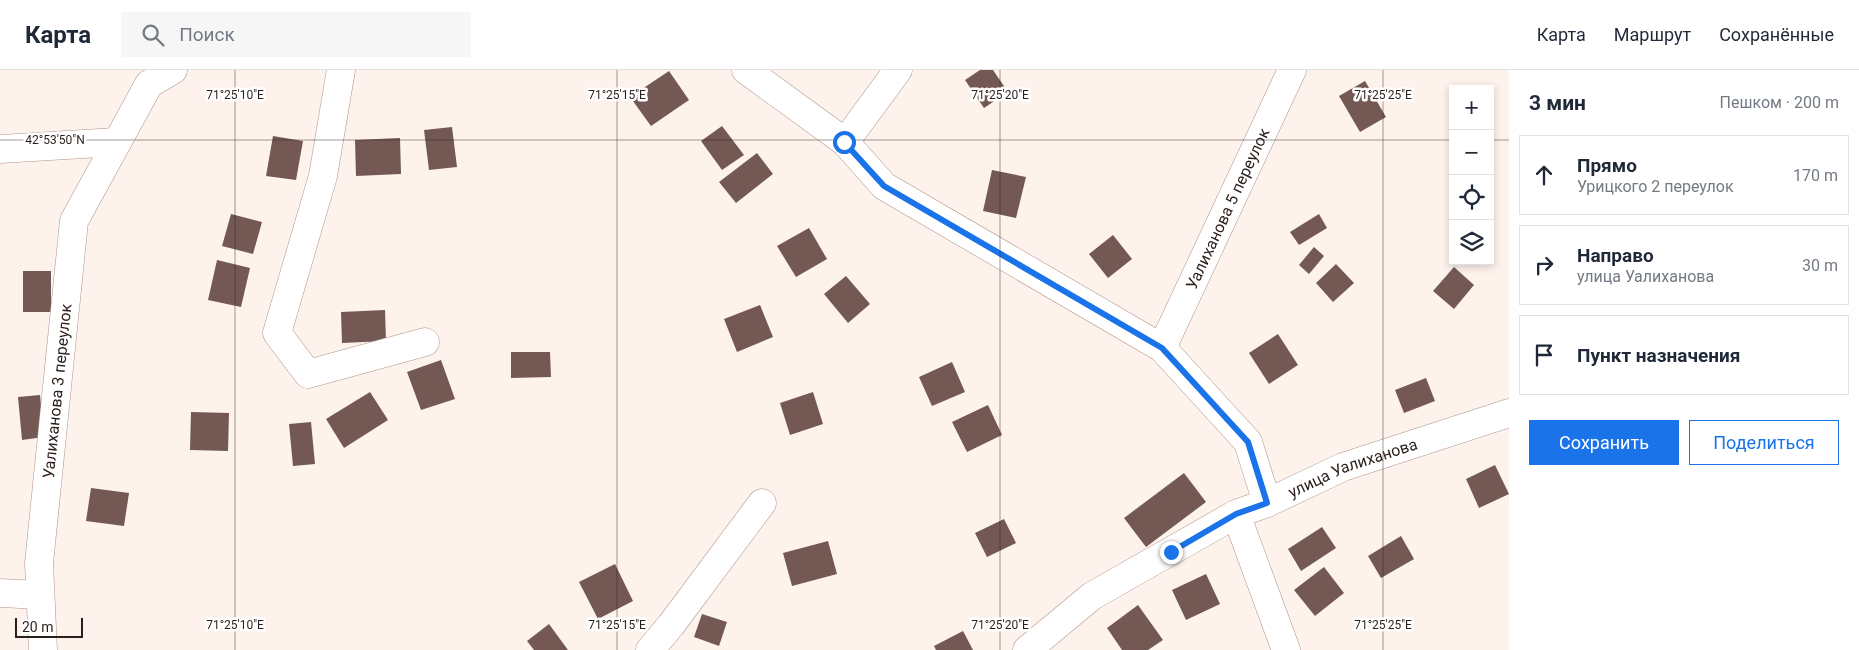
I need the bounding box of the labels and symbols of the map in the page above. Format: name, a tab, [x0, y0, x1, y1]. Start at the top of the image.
text: 71°25'10"E	[206, 88, 264, 102]
text: 71°25'15"E	[588, 88, 646, 102]
text: 71°25'20"E	[971, 88, 1029, 102]
text: 71°25'25"E	[1354, 88, 1412, 102]
street label: Уалиханова 5 переулок	[1182, 125, 1274, 292]
route start	[833, 131, 856, 154]
text: 42°53'50"N	[25, 133, 85, 147]
street label: Уалиханова 3 переулок	[39, 302, 76, 479]
street label: улица Уалиханова	[1285, 435, 1420, 502]
route end	[1160, 541, 1183, 564]
scale bar	[15, 615, 82, 638]
text: 71°25'10"E	[206, 618, 264, 632]
text: 71°25'15"E	[588, 618, 646, 632]
text: 71°25'20"E	[971, 618, 1029, 632]
text: 71°25'25"E	[1354, 618, 1412, 632]

